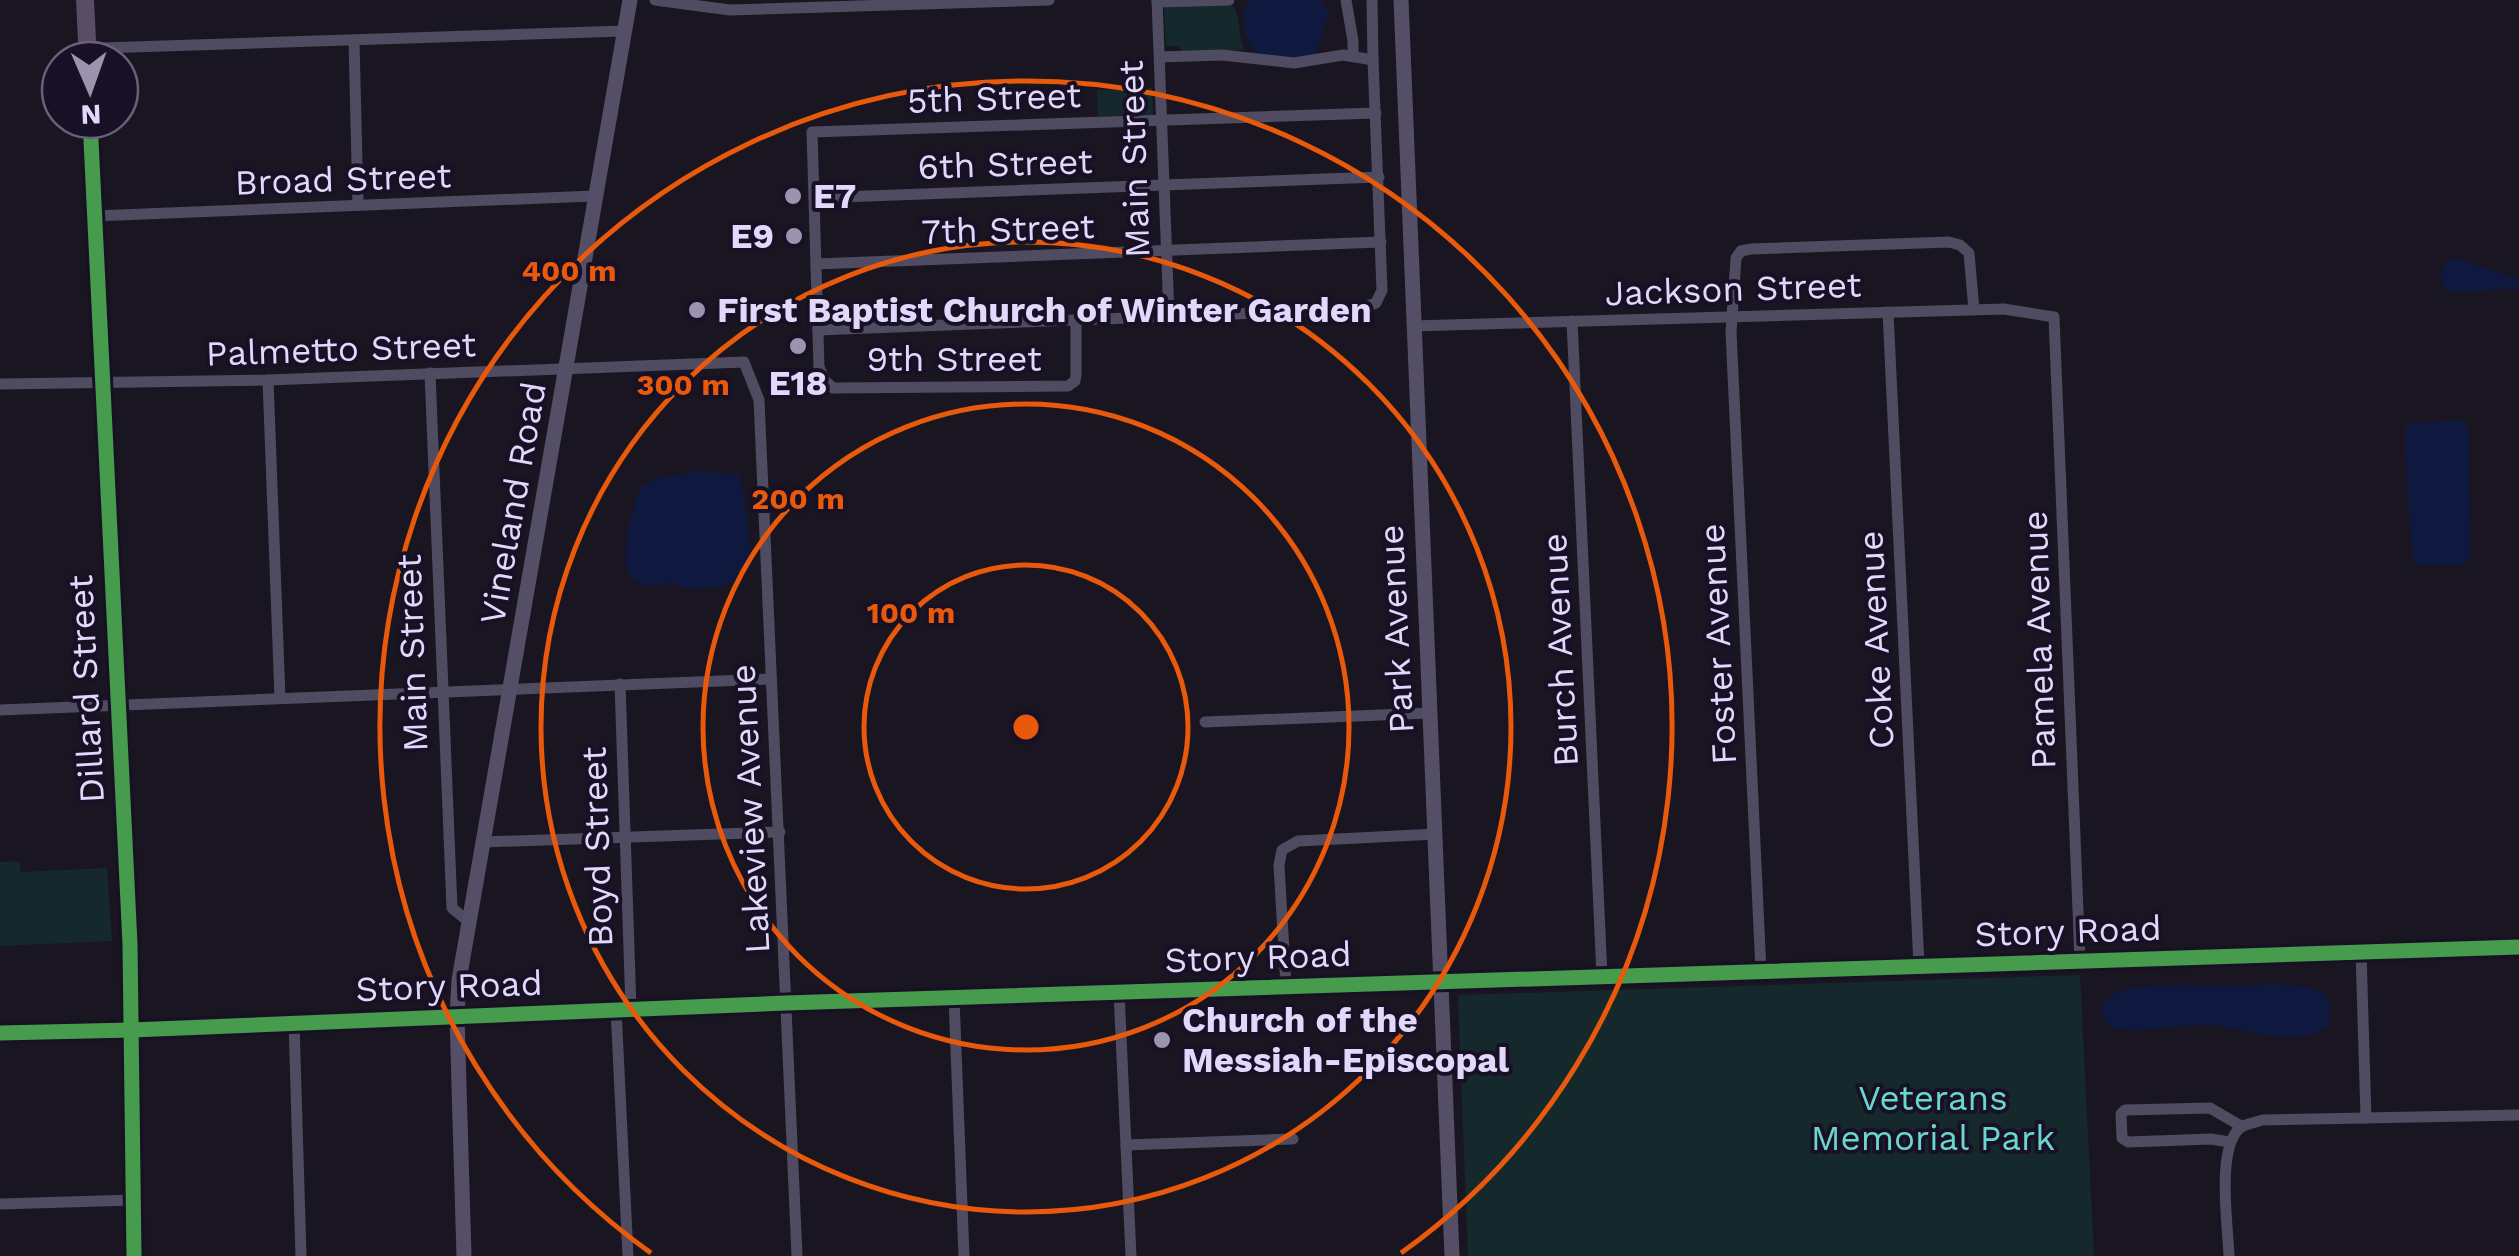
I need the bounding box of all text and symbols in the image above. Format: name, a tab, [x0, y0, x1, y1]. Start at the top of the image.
north arrow	[40, 40, 140, 140]
street label: Main Street	[1110, 59, 1158, 259]
street label: 5th Street	[906, 74, 1082, 122]
text: N	[80, 98, 102, 131]
street label: 6th Street	[917, 140, 1093, 188]
street label: Broad Street	[234, 154, 452, 204]
place label: E7	[813, 175, 856, 217]
marker: E7	[782, 185, 804, 207]
street label: 7th Street	[921, 205, 1096, 253]
place label: E9	[730, 215, 774, 257]
marker: E9	[783, 225, 805, 247]
text: 400 m	[522, 253, 616, 288]
street label: Jackson Street	[1604, 264, 1862, 314]
place label: First Baptist Church of Winter Garden	[717, 289, 1372, 331]
marker: First Baptist Church of Winter Garden	[686, 299, 708, 321]
street label: Palmetto Street	[205, 323, 477, 375]
marker: E18	[787, 335, 809, 357]
street label: 9th Street	[866, 338, 1042, 380]
place label: E18	[768, 362, 828, 404]
text: 300 m	[636, 367, 730, 402]
street label: Vineland Road	[471, 379, 555, 627]
text: 200 m	[751, 481, 845, 516]
street label: Pamela Avenue	[2013, 510, 2065, 770]
street label: Foster Avenue	[1691, 522, 1745, 766]
street label: Park Avenue	[1370, 524, 1422, 734]
street label: Coke Avenue	[1849, 530, 1903, 750]
street label: Burch Avenue	[1533, 532, 1587, 768]
street label: Main Street	[388, 553, 436, 753]
street label: Dillard Street	[59, 573, 113, 804]
text: 100 m	[867, 595, 955, 630]
street label: Lakeview Avenue	[721, 663, 779, 955]
centre of rings	[1008, 709, 1044, 745]
street label: Boyd Street	[573, 746, 621, 948]
street label: Story Road	[1974, 907, 2162, 955]
street label: Story Road	[1164, 933, 1352, 981]
street label: Story Road	[355, 962, 543, 1010]
place label: Church of the Messiah-Episcopal	[1182, 999, 1510, 1081]
marker: Church of the Messiah-Episcopal	[1151, 1029, 1173, 1051]
park label: Veterans Memorial Park	[1811, 1077, 2055, 1159]

